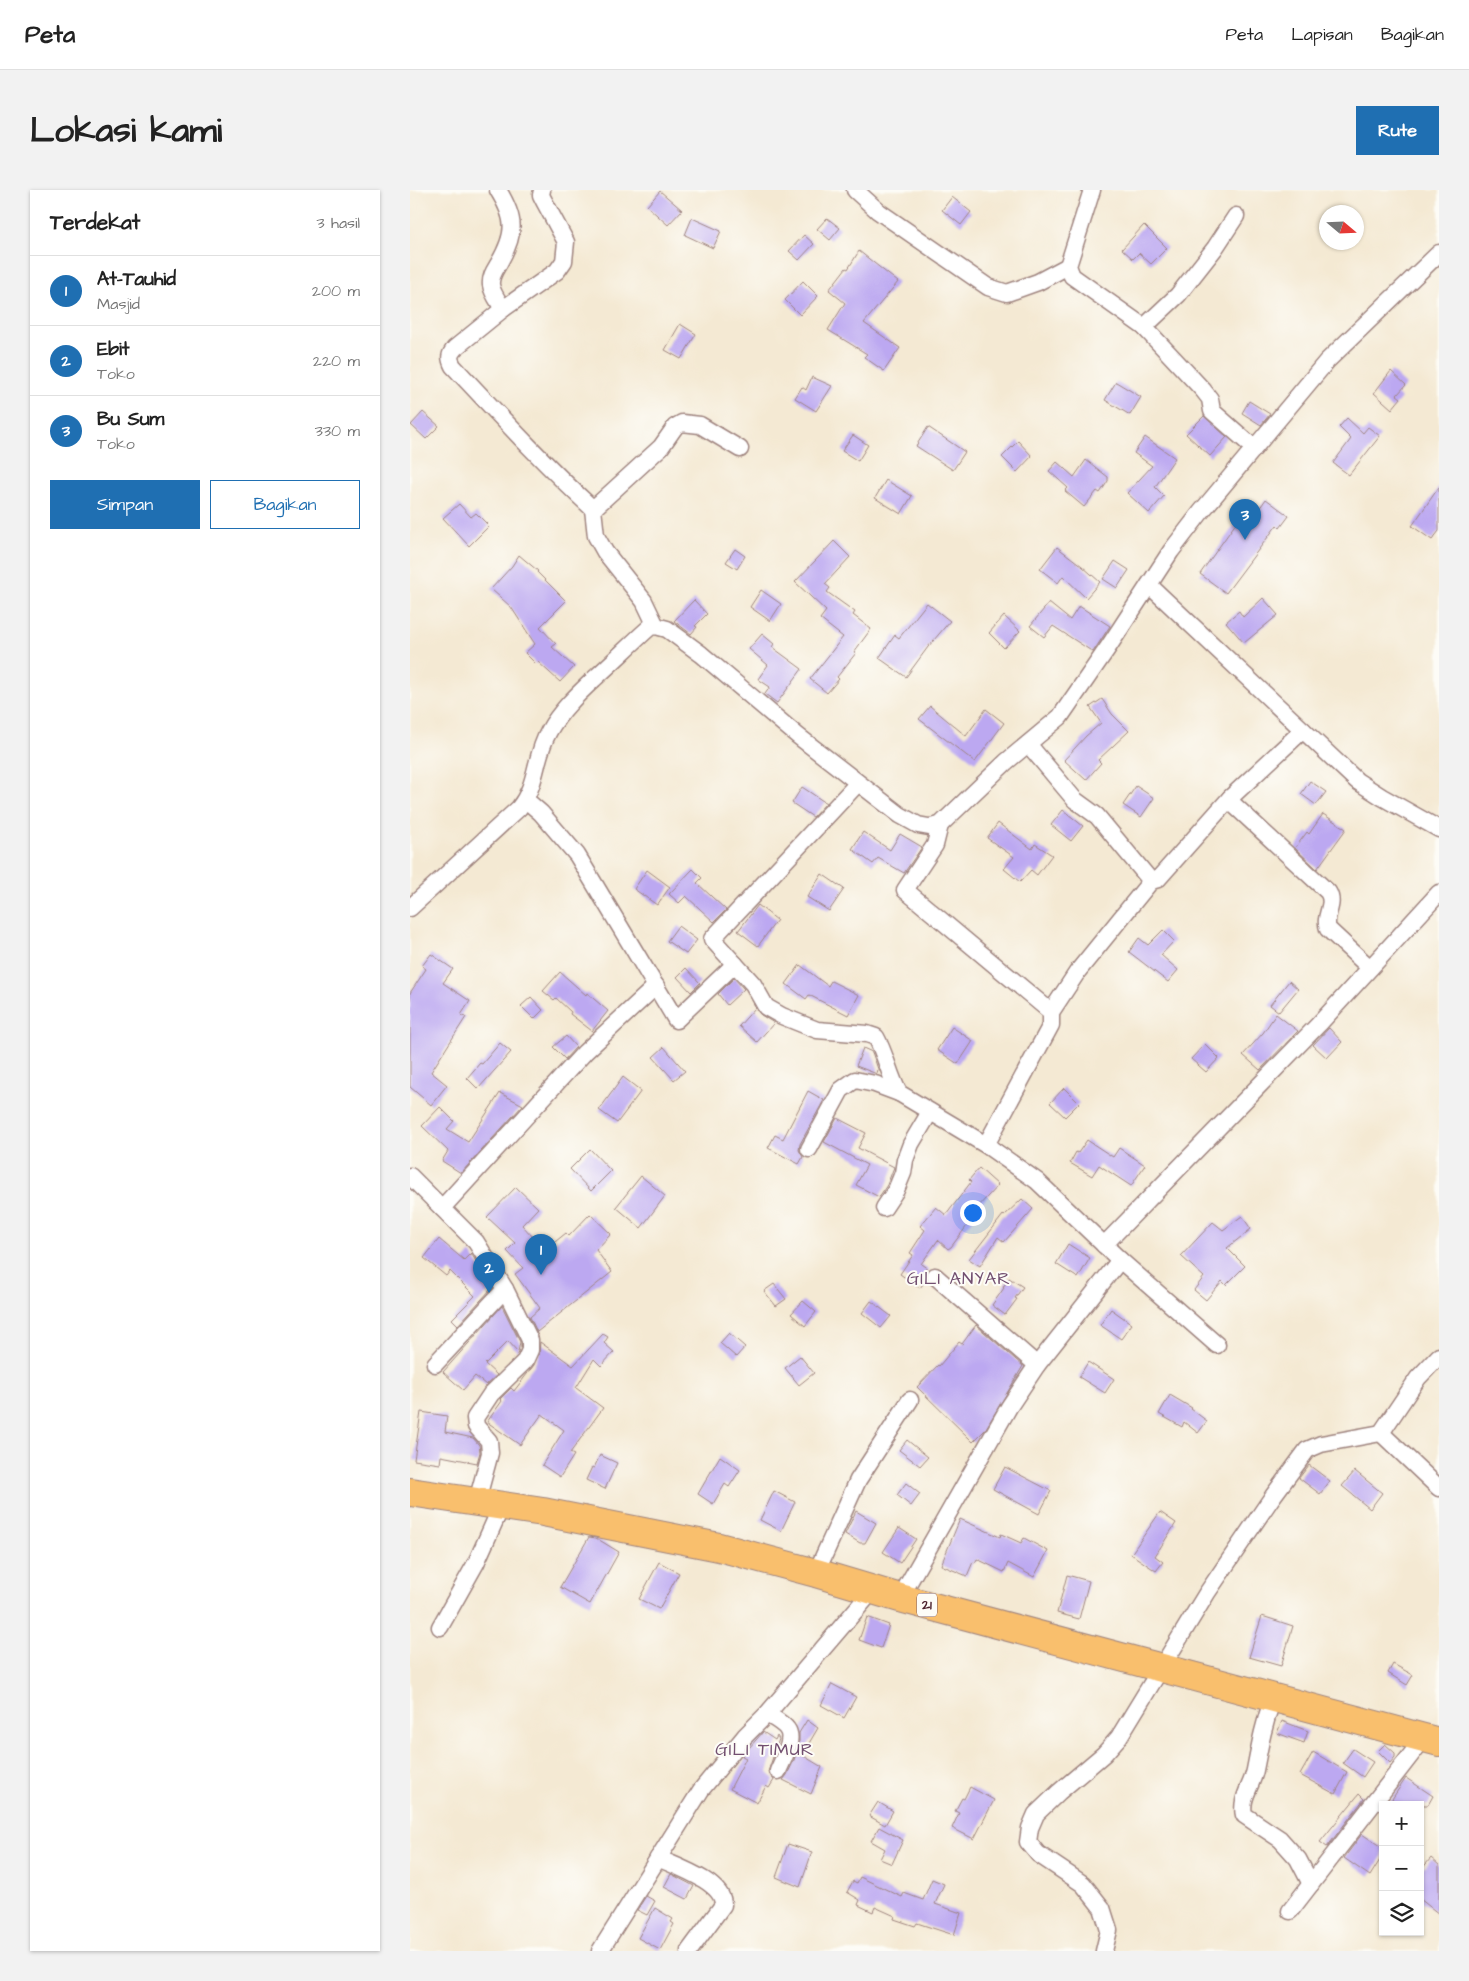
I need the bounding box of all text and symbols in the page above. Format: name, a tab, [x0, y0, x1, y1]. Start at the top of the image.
text: Peta	[25, 18, 75, 52]
text: Peta	[1226, 22, 1263, 47]
text: Lapisan	[1291, 22, 1353, 47]
text: Bagikan	[1381, 22, 1444, 47]
text: Lokasi kami	[30, 106, 222, 155]
button: Rute	[1356, 106, 1439, 155]
north arrow	[1319, 205, 1364, 250]
text: Terdekat	[50, 208, 140, 237]
text: 3 hasil	[316, 212, 360, 234]
text: At-Tauhid	[97, 266, 176, 293]
text: 1	[65, 280, 67, 302]
text: 200 m	[312, 280, 360, 302]
text: Masjid	[97, 293, 140, 315]
text: Ebit	[97, 336, 129, 363]
text: 2	[61, 350, 71, 372]
text: 220 m	[313, 350, 360, 372]
text: Toko	[97, 363, 135, 385]
text: Bu Sum	[97, 406, 164, 433]
text: 3	[62, 420, 70, 442]
text: 330 m	[315, 420, 360, 442]
text: Toko	[97, 433, 135, 455]
button: Simpan	[50, 480, 200, 529]
button: Bagikan	[210, 480, 360, 529]
pin: 3	[1229, 499, 1261, 540]
your location	[960, 1200, 986, 1226]
pin: 1	[525, 1234, 557, 1275]
pin: 2	[473, 1252, 505, 1293]
district label: GILI ANYAR	[907, 1266, 1011, 1291]
road number: 21	[917, 1594, 937, 1616]
district label: GILI TIMUR	[715, 1737, 815, 1762]
map controls	[1379, 1801, 1424, 1936]
button: +	[1379, 1801, 1424, 1846]
button: −	[1379, 1846, 1424, 1891]
button: layers	[1379, 1891, 1424, 1936]

